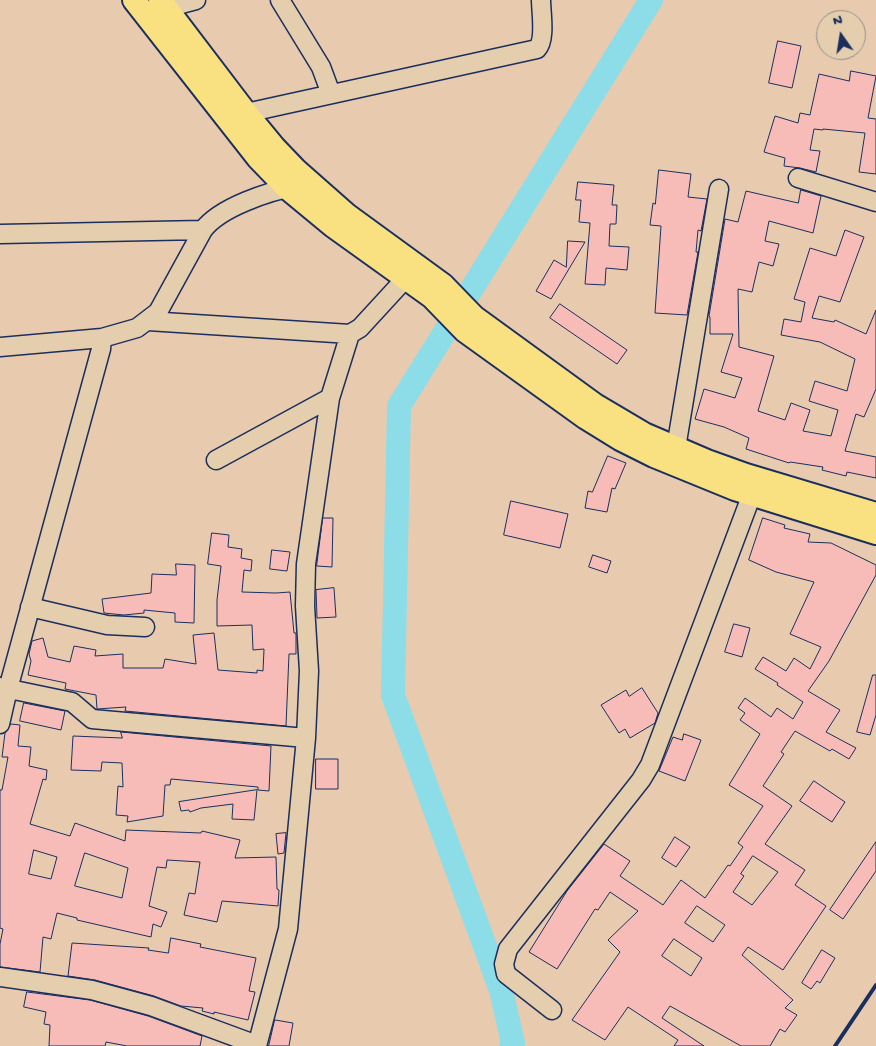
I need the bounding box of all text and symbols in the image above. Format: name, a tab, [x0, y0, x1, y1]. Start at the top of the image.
north arrow	[816, 10, 866, 60]
text: N	[831, 12, 844, 30]

